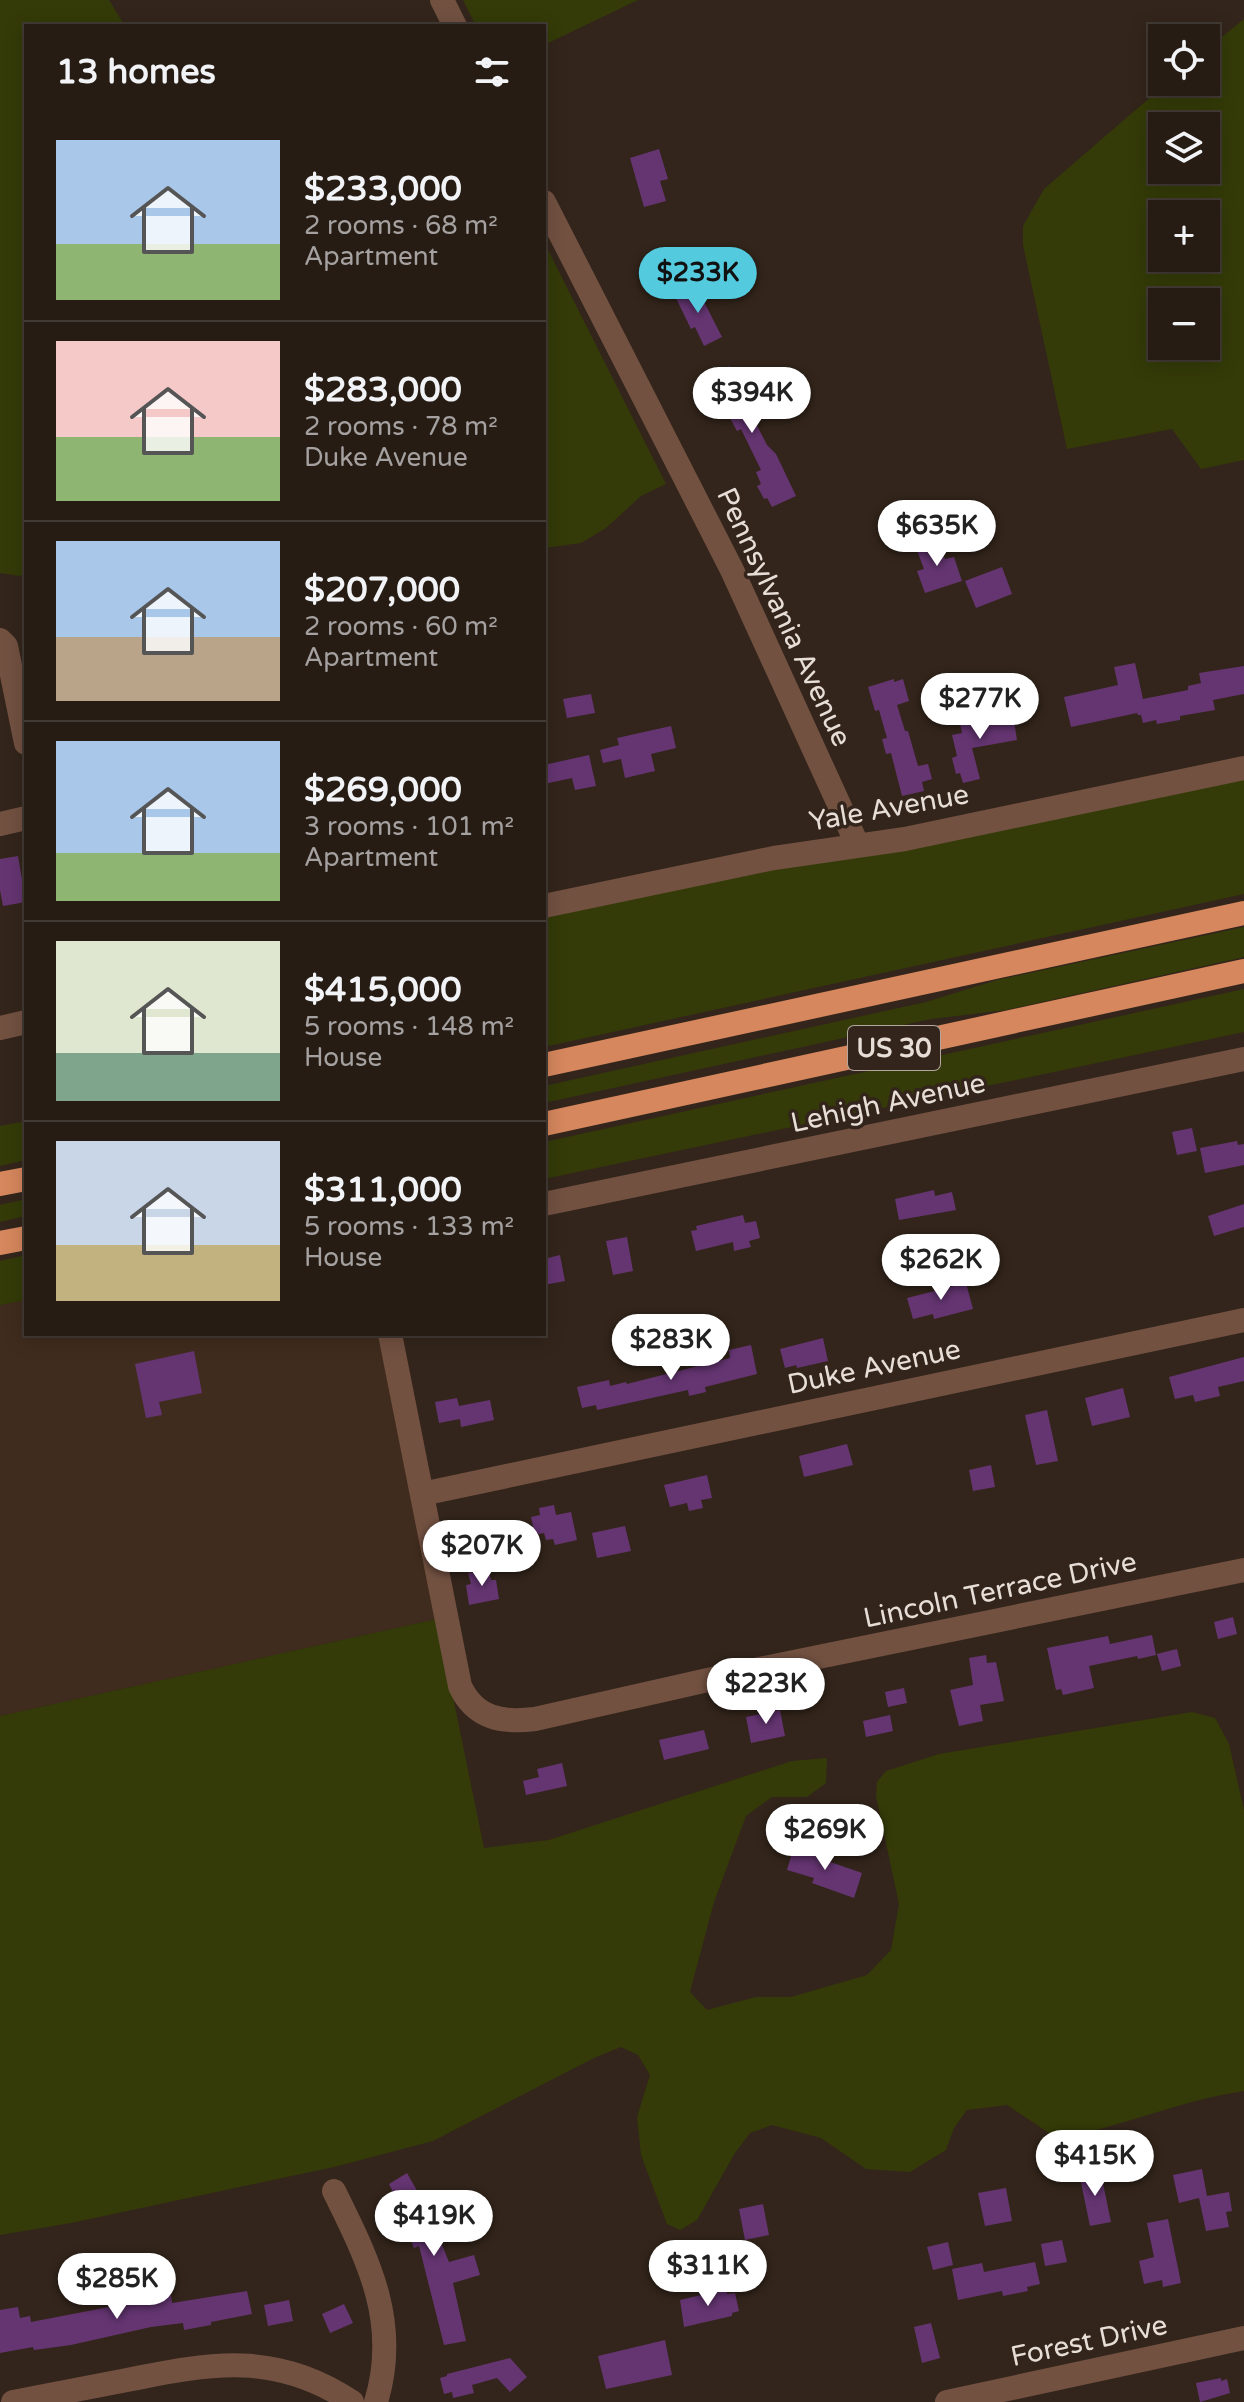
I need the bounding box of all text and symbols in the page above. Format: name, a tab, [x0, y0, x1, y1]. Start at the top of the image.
map controls	[1148, 24, 1220, 360]
button: locate	[1148, 24, 1220, 96]
icon: filters	[470, 50, 514, 94]
text: 13 homes	[56, 52, 216, 93]
button: layers	[1148, 112, 1220, 184]
text: $233,000	[304, 169, 462, 210]
icon: home	[120, 172, 216, 268]
button: +	[1148, 200, 1220, 272]
text: 2 rooms · 68 m²	[304, 210, 498, 241]
text: Apartment	[304, 241, 438, 272]
pin: $233K	[642, 247, 754, 315]
text: $233K	[657, 257, 739, 288]
button: −	[1148, 288, 1220, 360]
pin: $394K	[696, 367, 808, 435]
text: $283,000	[304, 370, 462, 411]
icon: home	[120, 373, 216, 469]
text: $394K	[711, 377, 793, 408]
text: 2 rooms · 78 m²	[304, 411, 498, 442]
text: Duke Avenue	[304, 442, 468, 473]
street label: Pennsylvania Avenue	[709, 482, 859, 752]
pin: $635K	[881, 500, 993, 568]
text: $635K	[896, 510, 978, 541]
text: $207,000	[304, 570, 460, 611]
icon: home	[120, 573, 216, 669]
text: 2 rooms · 60 m²	[304, 611, 498, 642]
text: Apartment	[304, 642, 438, 673]
pin: $277K	[924, 673, 1036, 741]
text: $277K	[939, 683, 1021, 714]
text: $269,000	[304, 770, 462, 811]
icon: home	[120, 773, 216, 869]
street label: Yale Avenue	[806, 777, 972, 839]
text: 3 rooms · 101 m²	[304, 811, 514, 842]
text: Apartment	[304, 842, 438, 873]
text: $415,000	[304, 970, 462, 1011]
icon: home	[120, 973, 216, 1069]
text: 5 rooms · 148 m²	[304, 1011, 514, 1042]
road number: US 30	[848, 1026, 940, 1070]
text: House	[304, 1042, 382, 1073]
street label: Lehigh Avenue	[788, 1066, 988, 1140]
text: $311,000	[304, 1170, 462, 1211]
icon: home	[120, 1173, 216, 1269]
text: 5 rooms · 133 m²	[304, 1211, 514, 1242]
pin: $262K	[885, 1234, 997, 1302]
text: House	[304, 1242, 382, 1273]
text: $262K	[900, 1244, 982, 1275]
pin: $283K	[615, 1314, 727, 1382]
text: $283K	[630, 1324, 712, 1355]
street label: Duke Avenue	[784, 1332, 964, 1402]
pin: $207K	[426, 1520, 538, 1588]
text: $207K	[441, 1530, 523, 1561]
street label: Lincoln Terrace Drive	[860, 1544, 1140, 1636]
pin: $223K	[710, 1658, 822, 1726]
text: $223K	[725, 1668, 807, 1699]
pin: $269K	[769, 1804, 881, 1872]
text: $269K	[784, 1814, 866, 1845]
pin: $415K	[1039, 2130, 1151, 2198]
text: $415K	[1054, 2140, 1136, 2171]
pin: $419K	[378, 2190, 490, 2258]
text: $419K	[393, 2200, 475, 2231]
pin: $311K	[652, 2240, 764, 2308]
text: $311K	[667, 2250, 749, 2281]
pin: $285K	[61, 2253, 173, 2321]
text: $285K	[76, 2263, 158, 2294]
street label: Forest Drive	[1008, 2308, 1170, 2374]

